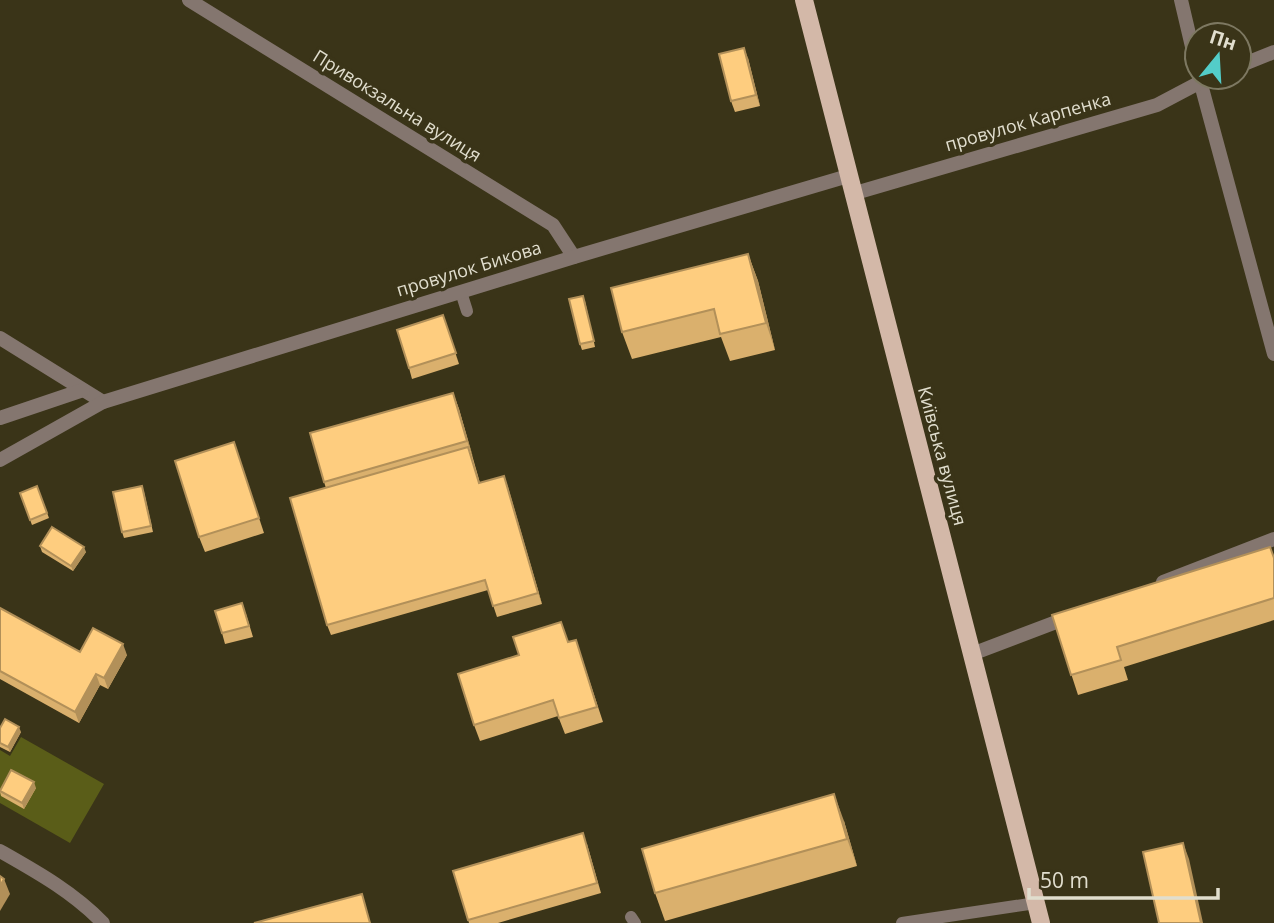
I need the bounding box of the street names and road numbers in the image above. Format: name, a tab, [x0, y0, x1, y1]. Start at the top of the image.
street label: Привокзальна вулиця	[309, 44, 486, 167]
street label: провулок Карпенка	[942, 86, 1113, 156]
street label: провулок Бикова	[393, 235, 544, 302]
street label: Київська вулиця	[913, 384, 973, 528]

